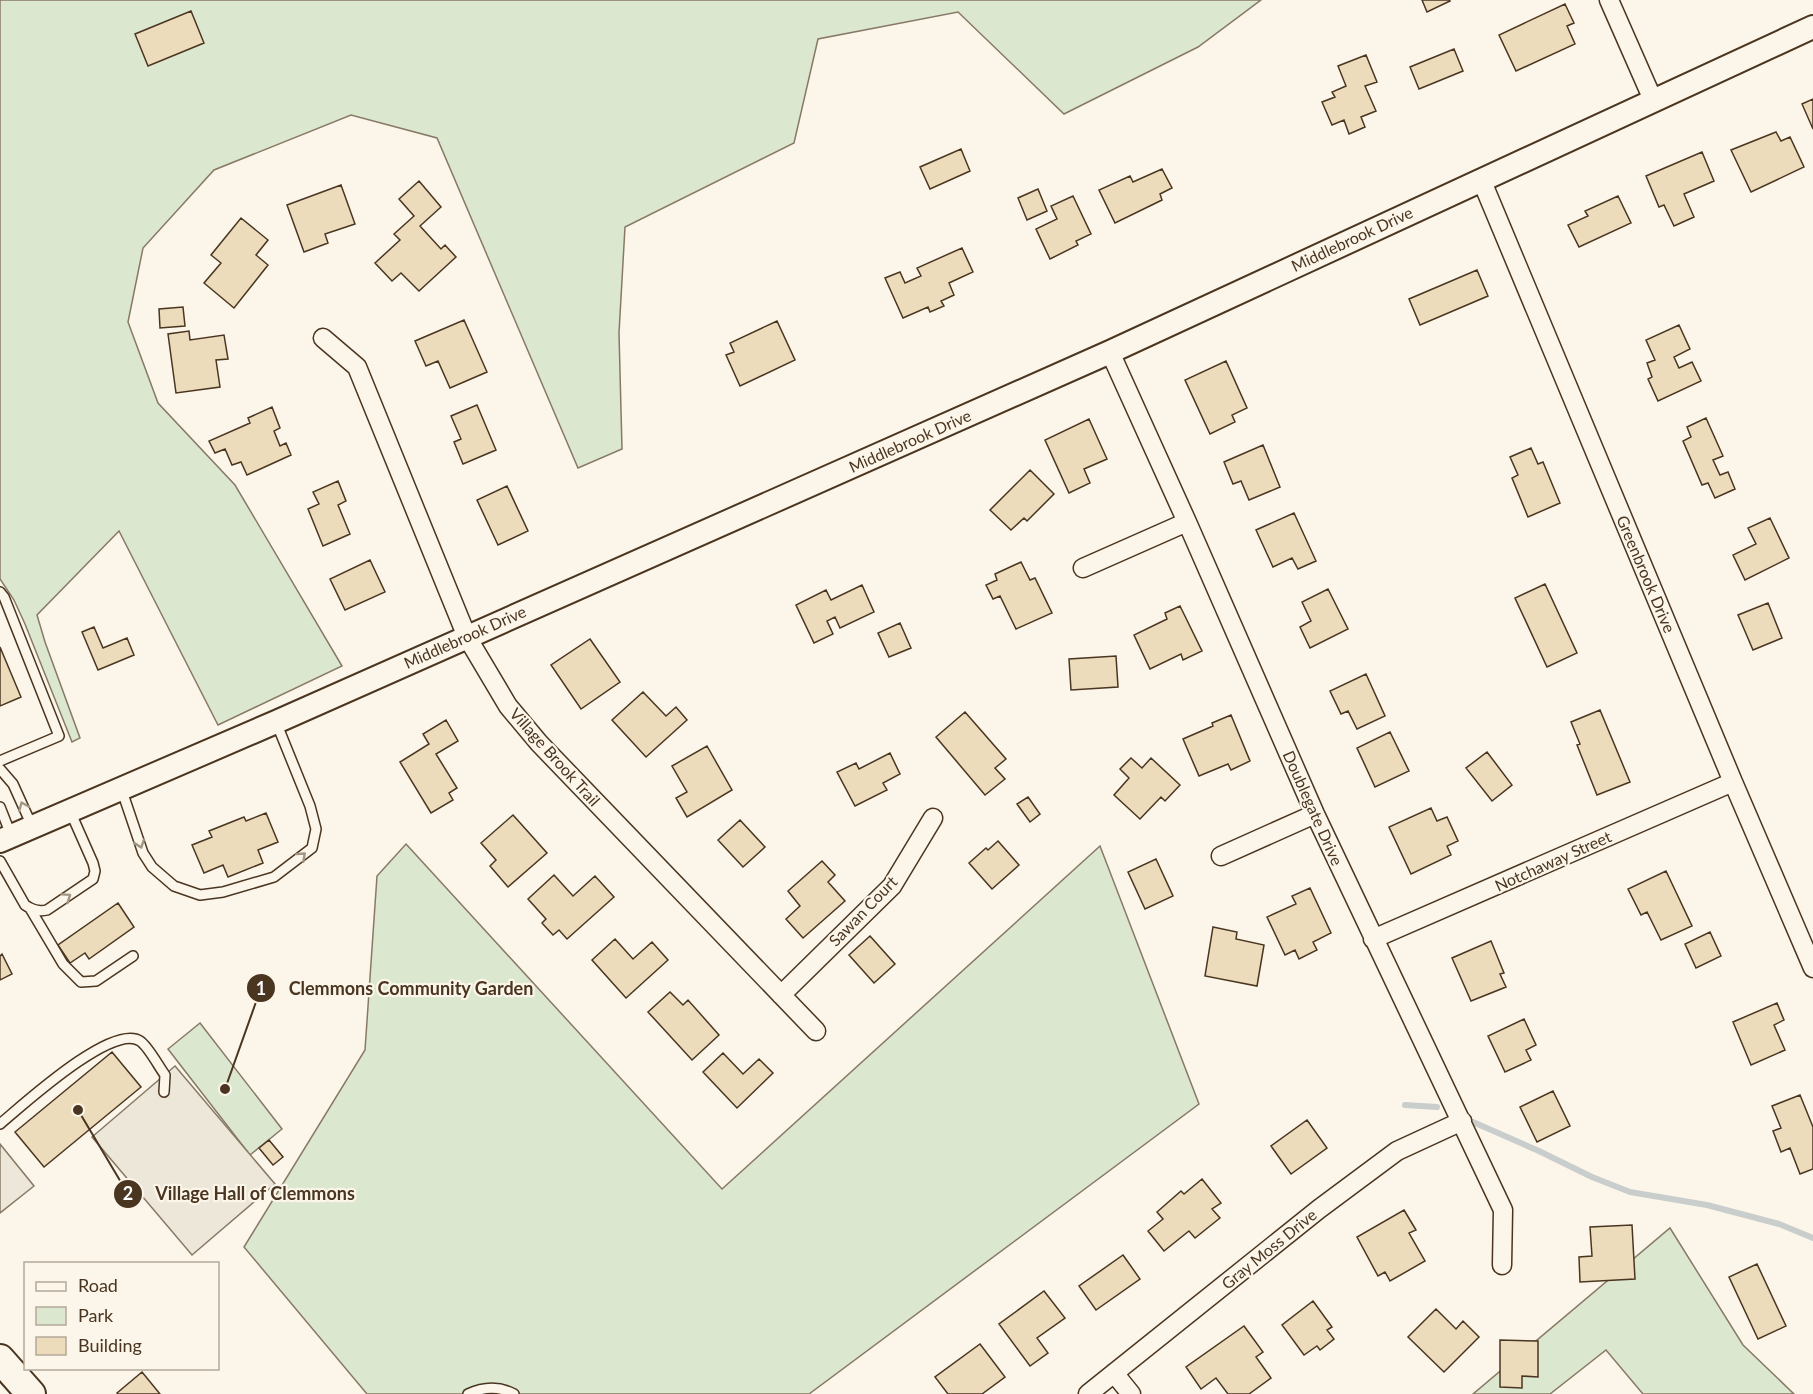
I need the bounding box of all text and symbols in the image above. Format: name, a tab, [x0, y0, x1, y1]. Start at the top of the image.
street label: Middlebrook Drive	[1288, 202, 1415, 275]
street label: Middlebrook Drive	[846, 405, 974, 476]
street label: Greenbrook Drive	[1613, 512, 1680, 635]
street label: Middlebrook Drive	[401, 601, 529, 672]
street label: Village Brook Trail	[506, 704, 604, 810]
street label: Doublegate Drive	[1280, 747, 1347, 868]
one-way arrow	[18, 801, 30, 812]
street label: Notchaway Street	[1492, 826, 1614, 895]
one-way arrow	[133, 838, 145, 849]
one-way arrow	[296, 852, 306, 863]
street label: Sawan Court	[825, 871, 901, 950]
one-way arrow	[60, 893, 71, 904]
callout: Clemmons Community Garden	[246, 970, 545, 1006]
text: 1	[256, 977, 266, 999]
text: Clemmons Community Garden	[289, 977, 533, 999]
callout: Village Hall of Clemmons	[113, 1176, 367, 1212]
text: 2	[123, 1182, 133, 1204]
text: Village Hall of Clemmons	[154, 1182, 355, 1204]
street label: Gray Moss Drive	[1217, 1204, 1320, 1293]
legend	[24, 1262, 219, 1370]
text: Road	[78, 1274, 118, 1296]
text: Park	[78, 1304, 114, 1326]
text: Building	[78, 1334, 142, 1356]

